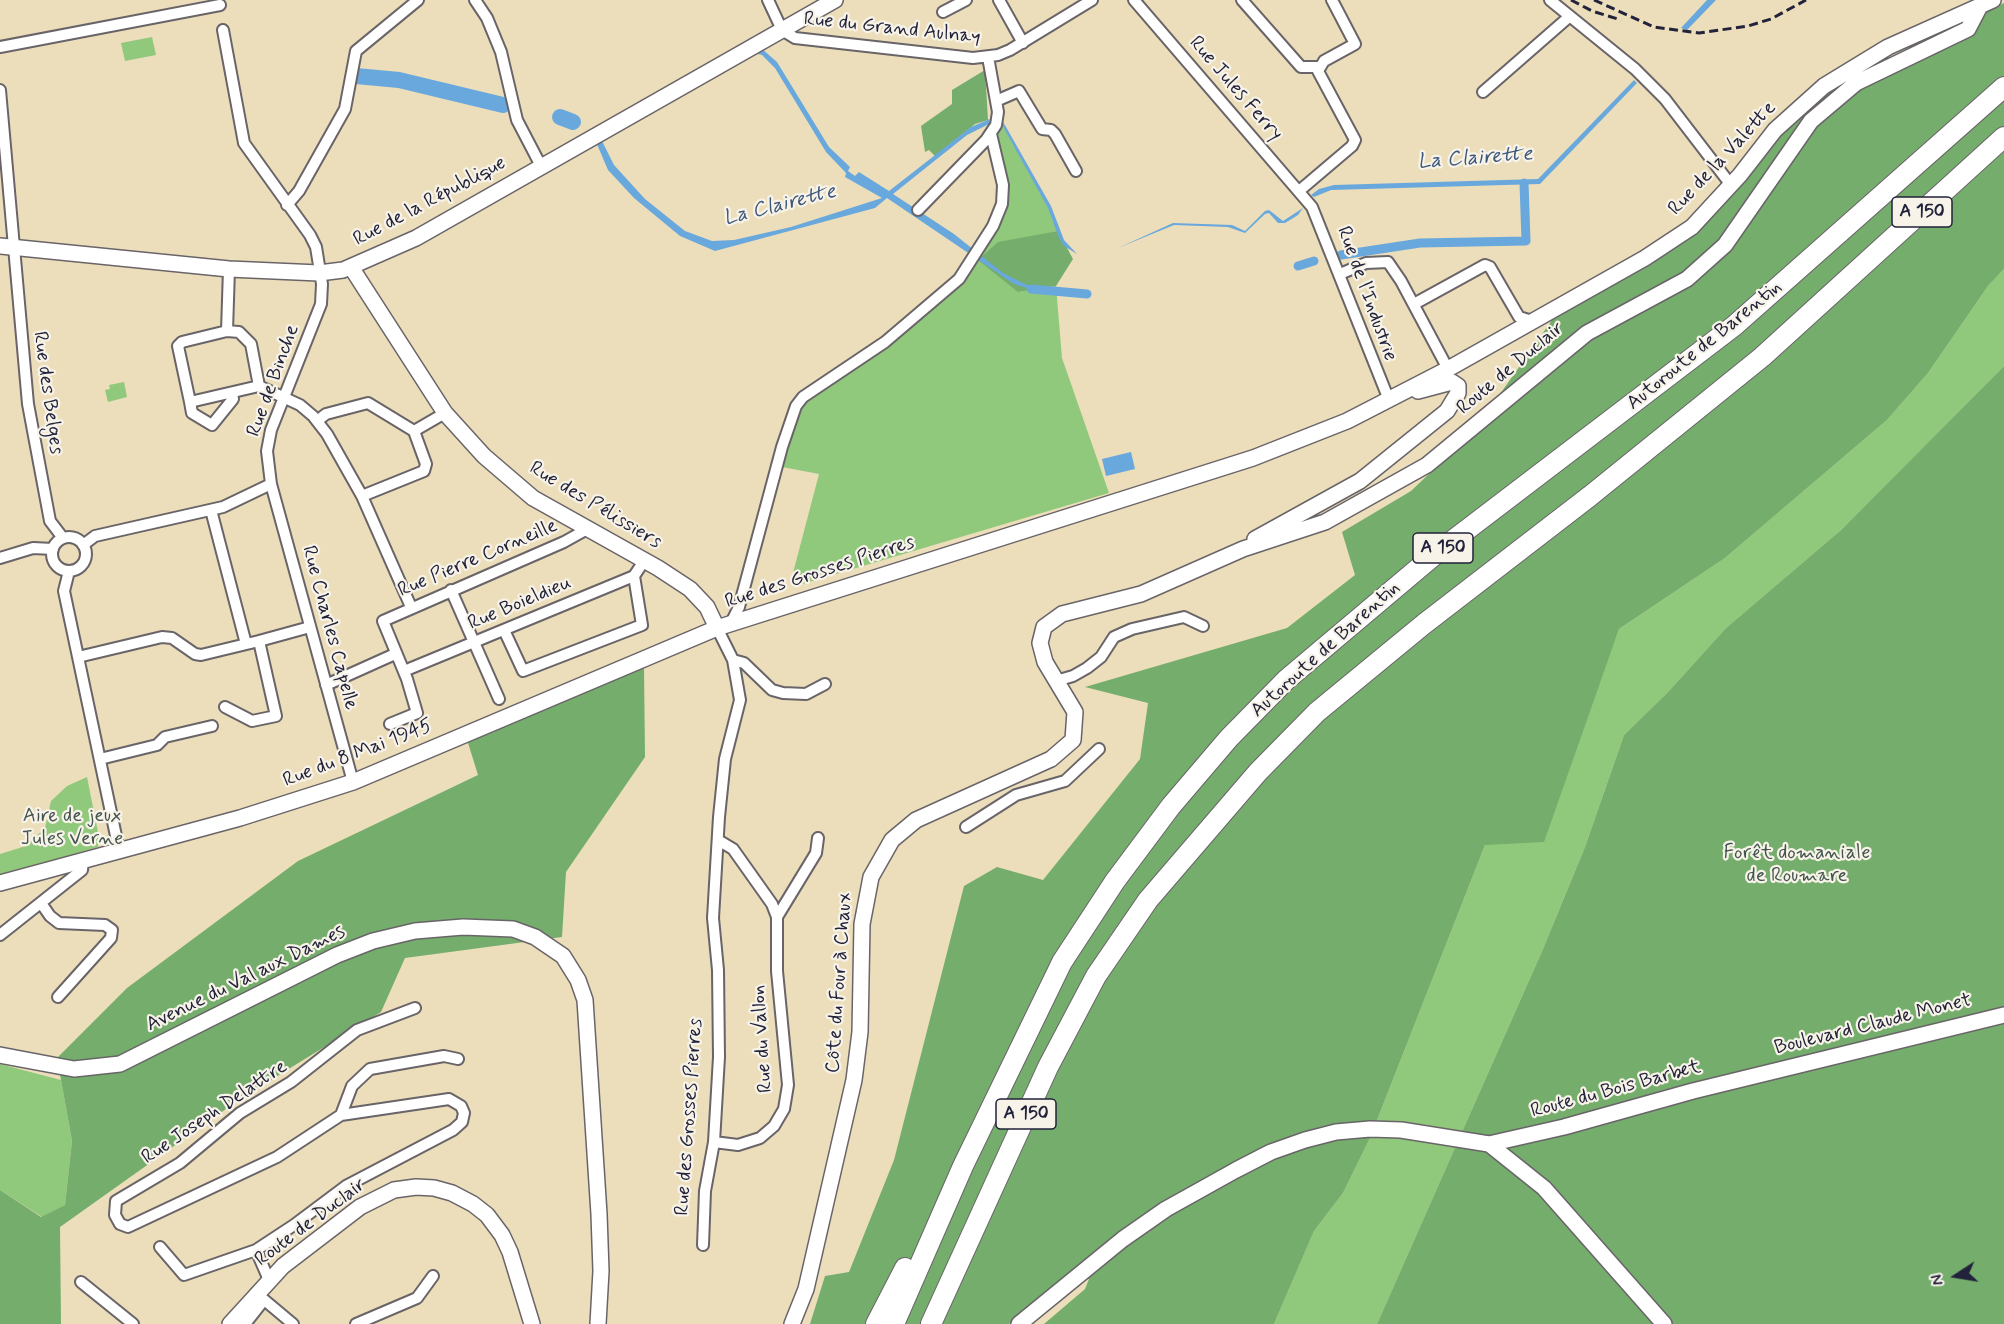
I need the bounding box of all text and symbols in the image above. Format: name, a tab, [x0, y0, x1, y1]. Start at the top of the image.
street label: Rue du Grand Aulnay	[802, 8, 982, 50]
street label: Rue Jules Ferry	[1183, 32, 1287, 146]
street label: Rue de la Valette	[1664, 97, 1782, 221]
water label: La Clairette	[1417, 142, 1533, 176]
street label: Rue de la République	[350, 152, 510, 252]
water label: La Clairette	[721, 180, 839, 232]
road number: A 150	[1892, 197, 1952, 227]
street label: Rue de l'Industrie	[1331, 223, 1401, 365]
street label: Autoroute de Barentin	[1623, 276, 1787, 416]
street label: Route de Duclair	[1452, 317, 1570, 421]
street label: Rue de Binche	[243, 322, 305, 440]
street label: Rue des Belges	[26, 330, 68, 456]
street label: Rue des Pélissiers	[524, 457, 666, 555]
street label: Rue Pierre Corneille	[395, 515, 561, 603]
street label: Rue des Grosses Pierres	[722, 531, 918, 615]
road number: A 150	[1413, 533, 1473, 563]
street label: Rue Charles Capelle	[296, 543, 362, 713]
street label: Rue Boieldieu	[465, 571, 575, 637]
street label: Autoroute de Barentin	[1246, 577, 1406, 723]
street label: Rue du 8 Mai 1945	[280, 715, 436, 793]
park label: Aire de jeux Jules Verne	[21, 805, 123, 852]
park label: Forêt domaniale de Roumare	[1723, 842, 1871, 889]
street label: Côte du Four à Chaux	[822, 892, 858, 1074]
street label: Avenue du Val aux Dames	[143, 920, 349, 1038]
street label: Rue du Vallon	[747, 984, 779, 1094]
street label: Boulevard Claude Monet	[1772, 989, 1974, 1061]
street label: Rue des Grosses Pierres	[671, 1017, 709, 1217]
street label: Rue Joseph Delattre	[138, 1055, 292, 1171]
street label: Route du Bois Barbet	[1528, 1056, 1704, 1124]
road number: A 150	[996, 1099, 1056, 1129]
street label: Route de Duclair	[251, 1174, 371, 1272]
north arrow	[1926, 1246, 1986, 1306]
text: N	[1927, 1272, 1949, 1287]

